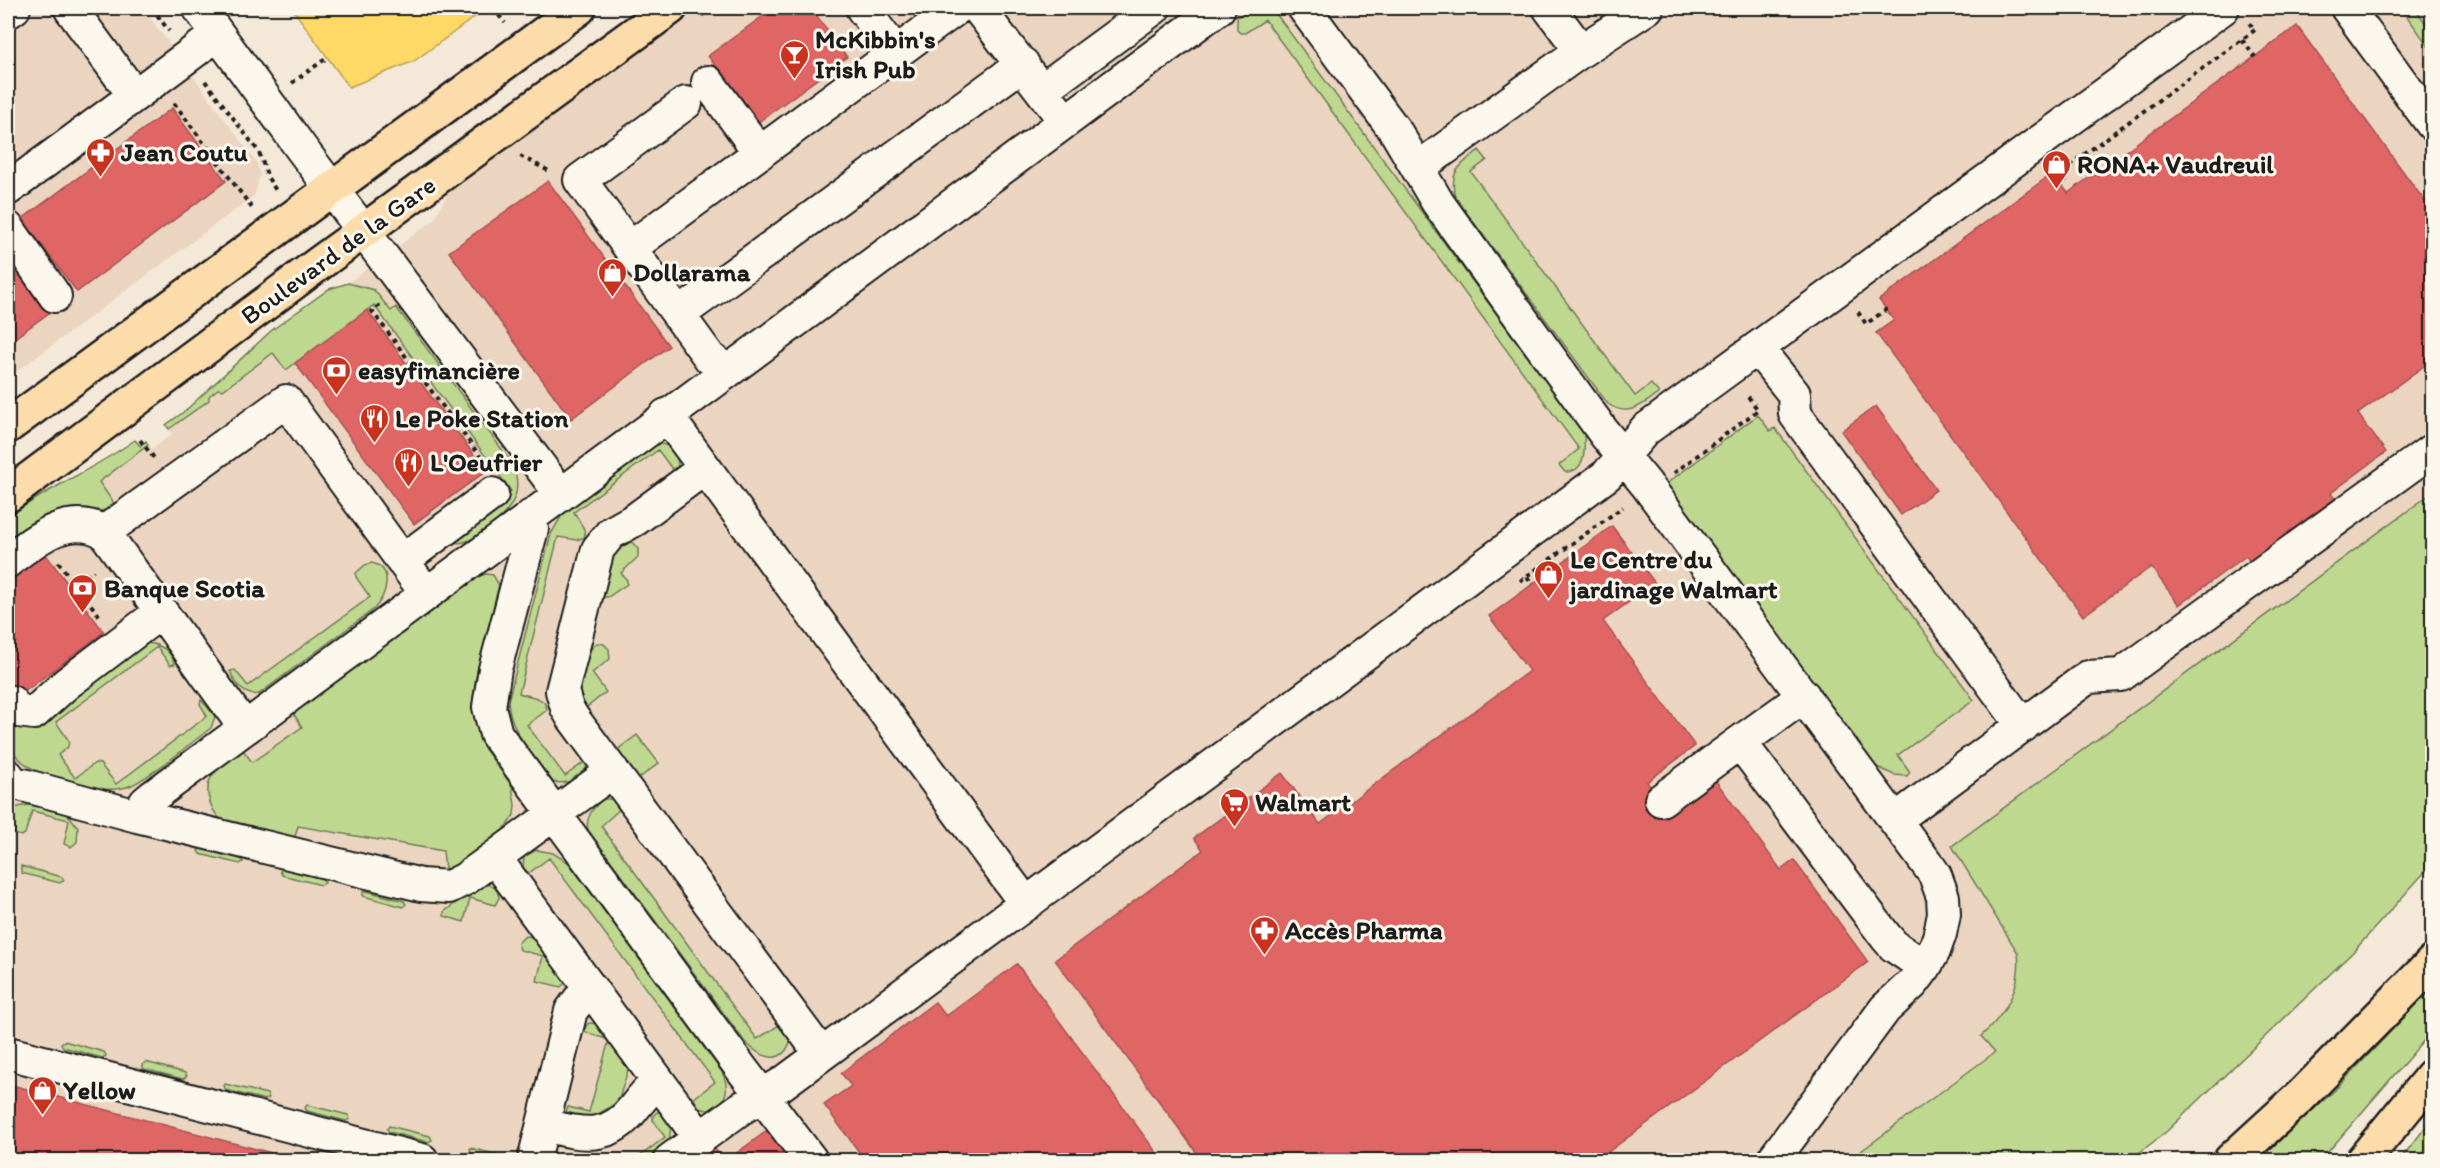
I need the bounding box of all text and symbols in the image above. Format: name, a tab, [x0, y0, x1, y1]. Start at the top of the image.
place label: McKibbin's Irish Pub	[815, 23, 935, 85]
bar icon: McKibbin's Irish Pub	[778, 38, 810, 80]
pharmacy icon: Jean Coutu	[84, 136, 116, 178]
place label: Jean Coutu	[120, 136, 249, 168]
shop icon: RONA+ Vaudreuil	[2040, 148, 2072, 190]
place label: RONA+ Vaudreuil	[2077, 148, 2274, 180]
street label: Boulevard de la Gare	[234, 168, 442, 332]
shop icon: Dollarama	[596, 256, 628, 298]
place label: Dollarama	[633, 256, 751, 288]
bank icon: easyfinancière	[321, 354, 353, 396]
place label: easyfinancière	[358, 354, 520, 386]
restaurant icon: Le Poke Station	[358, 402, 390, 444]
place label: Le Poke Station	[395, 402, 569, 434]
restaurant icon: L'Oeufrier	[393, 446, 425, 488]
place label: L'Oeufrier	[430, 446, 543, 478]
place label: Le Centre du jardinage Walmart	[1568, 543, 1778, 605]
shop icon: Le Centre du jardinage Walmart	[1533, 558, 1565, 600]
bank icon: Banque Scotia	[67, 572, 99, 614]
place label: Banque Scotia	[104, 572, 265, 604]
supermarket icon: Walmart	[1218, 786, 1250, 828]
place label: Walmart	[1255, 786, 1351, 818]
pharmacy icon: Accès Pharma	[1248, 914, 1280, 956]
place label: Accès Pharma	[1284, 914, 1443, 946]
shop icon: Yellow	[26, 1074, 58, 1116]
place label: Yellow	[62, 1074, 136, 1106]

